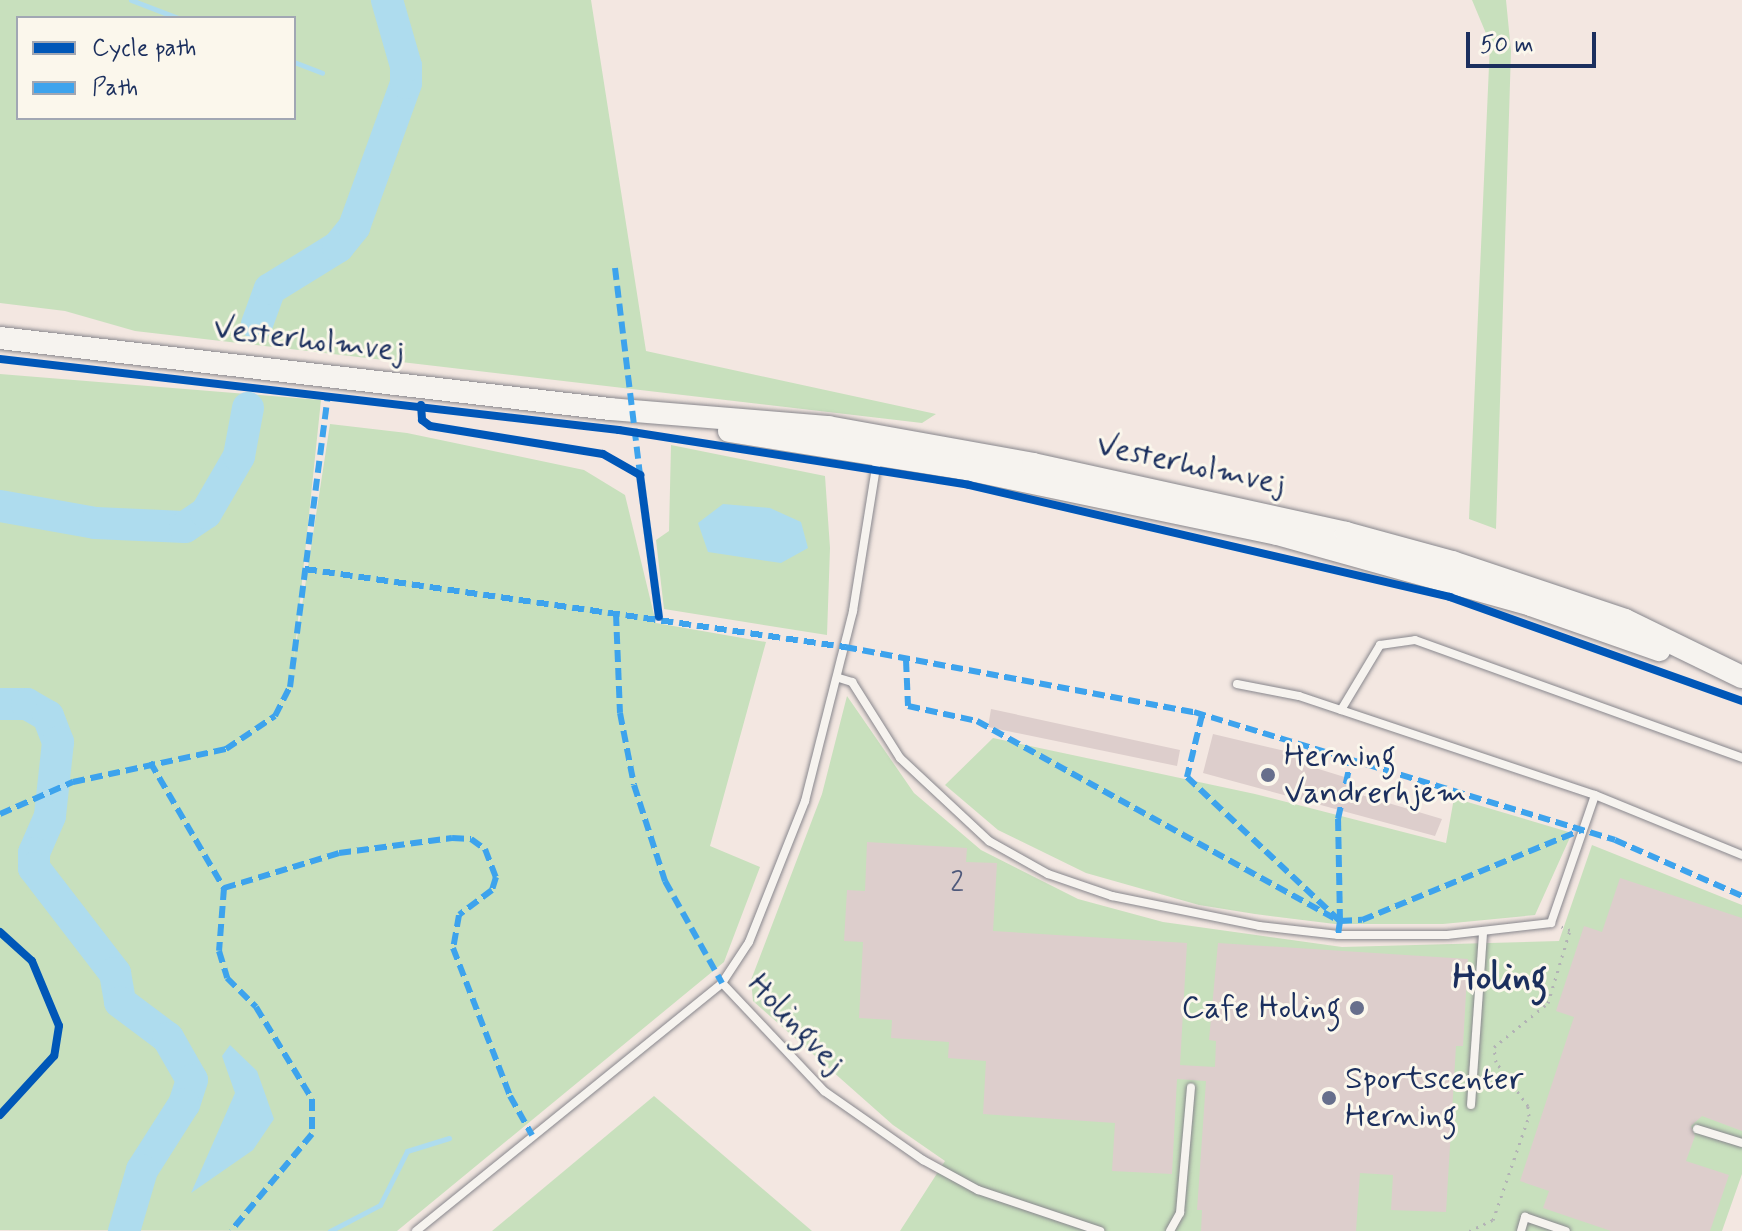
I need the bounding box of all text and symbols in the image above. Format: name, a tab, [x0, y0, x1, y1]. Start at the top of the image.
legend	[16, 16, 296, 120]
scale bar	[1470, 16, 1600, 66]
text: 50 m	[1480, 30, 1534, 61]
text: Cycle path	[92, 33, 197, 64]
text: Path	[92, 73, 138, 104]
street label: Vesterholmvej	[211, 309, 407, 371]
street label: Vesterholmvej	[1093, 426, 1289, 504]
place label: Herning Vandrerhjem	[1284, 738, 1466, 813]
marker: Herning Vandrerhjem	[1259, 766, 1277, 784]
house number: 2	[950, 867, 964, 901]
district label: Holing	[1453, 957, 1547, 1001]
street label: Holingvej	[739, 966, 853, 1082]
place label: Cafe Holing	[1180, 989, 1341, 1027]
marker: Cafe Holing	[1348, 999, 1366, 1017]
place label: Sportscenter Herning	[1345, 1061, 1524, 1136]
marker: Sportscenter Herning	[1320, 1089, 1338, 1107]

